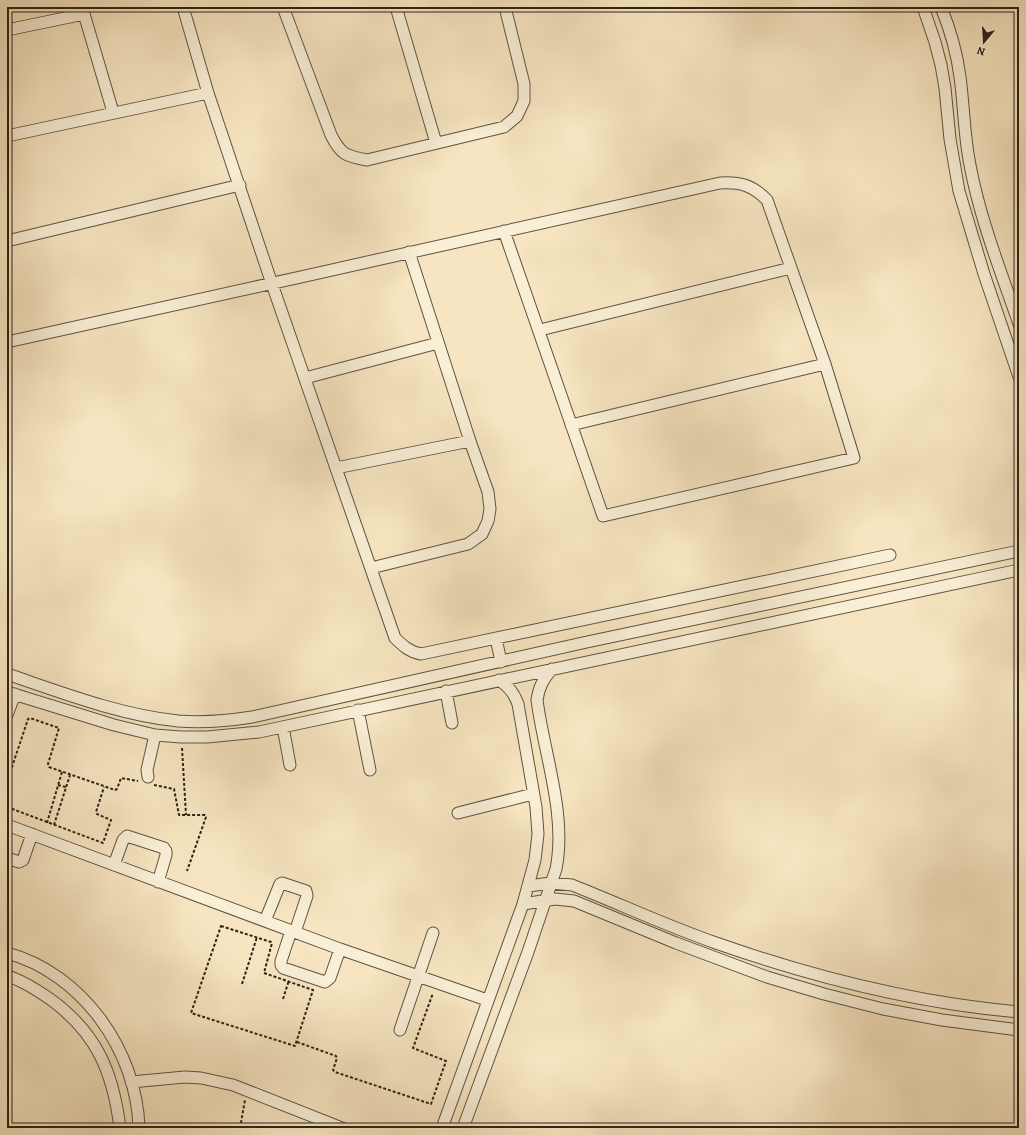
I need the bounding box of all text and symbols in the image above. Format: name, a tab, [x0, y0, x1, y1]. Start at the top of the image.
north arrow	[964, 22, 1004, 62]
text: N	[975, 43, 987, 59]

